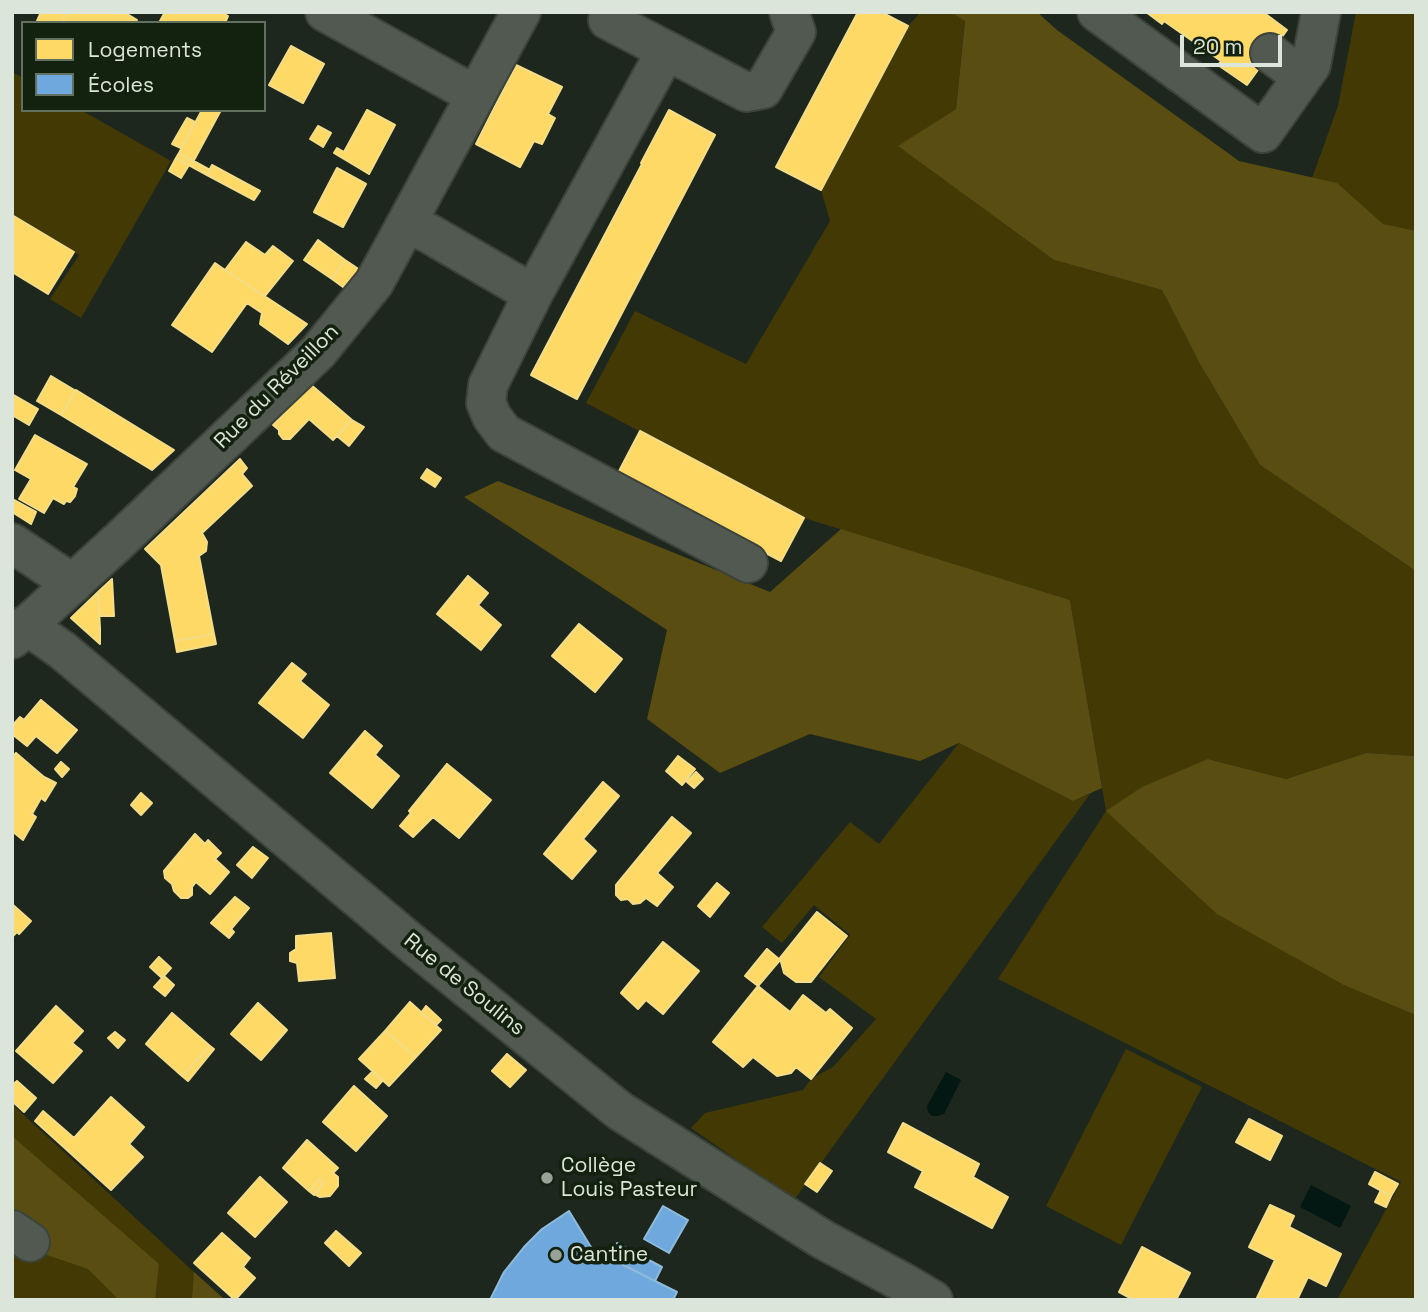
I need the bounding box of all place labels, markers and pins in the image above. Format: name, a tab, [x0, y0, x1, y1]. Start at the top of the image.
place label: Collège Louis Pasteur	[561, 1153, 698, 1203]
marker: Collège Louis Pasteur	[539, 1170, 555, 1186]
place label: Cantine	[570, 1242, 648, 1268]
marker: Cantine	[548, 1247, 564, 1263]

